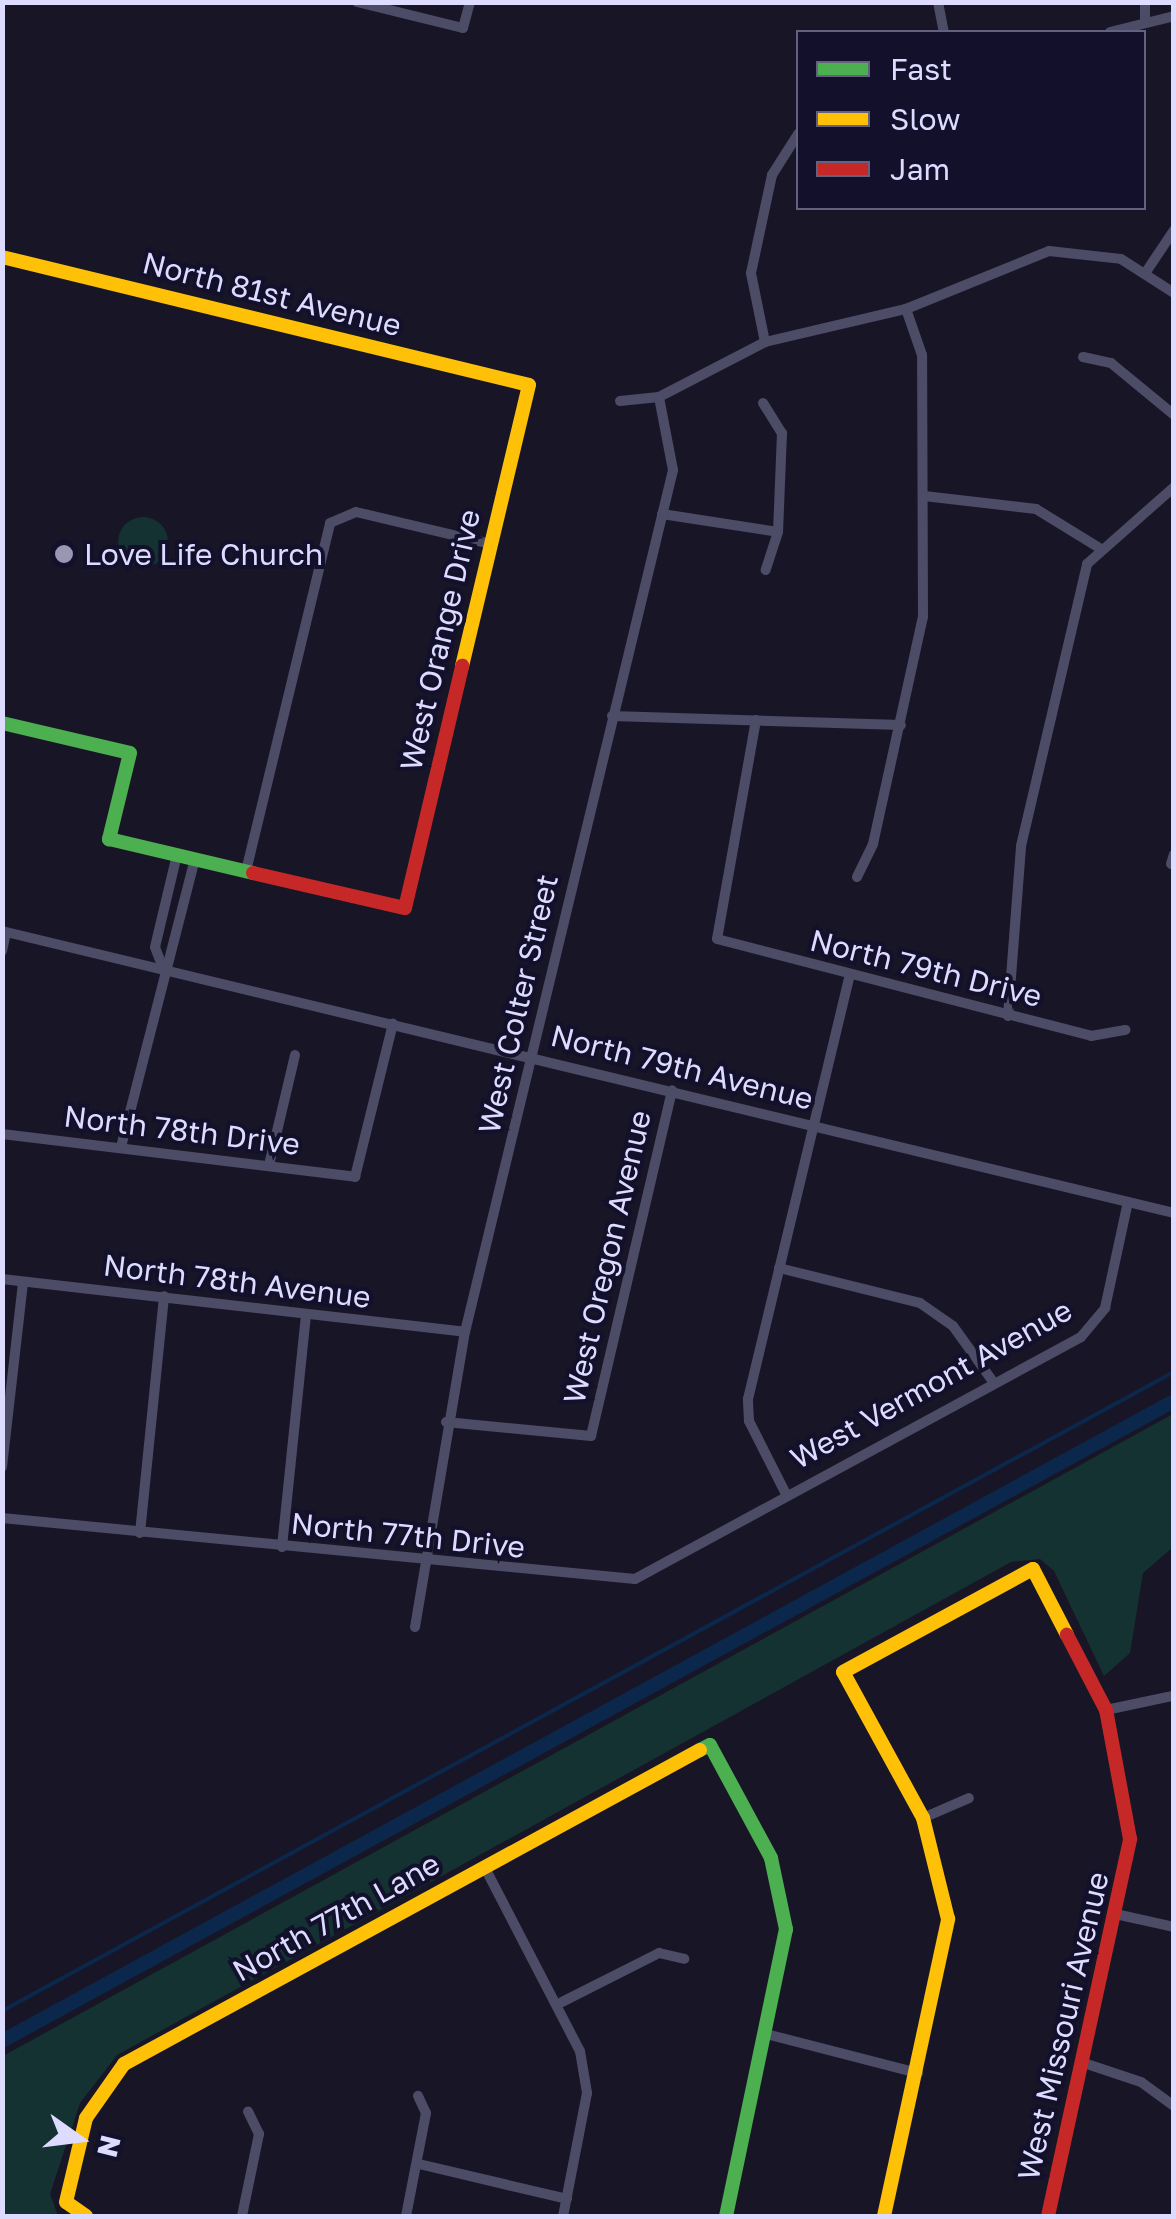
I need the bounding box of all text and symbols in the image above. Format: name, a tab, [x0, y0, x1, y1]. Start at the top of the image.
legend	[796, 30, 1146, 210]
text: Fast	[890, 51, 952, 87]
text: Slow	[890, 101, 961, 137]
text: Jam	[890, 151, 950, 187]
street label: North 81st Avenue	[139, 244, 405, 344]
street label: West Orange Drive	[392, 506, 488, 774]
place label: Love Life Church	[84, 536, 323, 572]
marker: Love Life Church	[53, 543, 75, 565]
street label: West Colter Street	[471, 871, 565, 1137]
street label: North 79th Drive	[806, 922, 1046, 1014]
street label: North 79th Avenue	[547, 1017, 817, 1117]
street label: North 78th Drive	[62, 1098, 302, 1162]
street label: West Oregon Avenue	[556, 1107, 658, 1407]
street label: North 78th Avenue	[101, 1247, 373, 1315]
street label: West Vermont Avenue	[784, 1292, 1078, 1476]
street label: North 77th Drive	[289, 1505, 527, 1565]
street label: North 77th Lane	[226, 1845, 446, 1989]
street label: West Missouri Avenue	[1010, 1868, 1116, 2184]
north arrow	[30, 2089, 130, 2189]
text: N	[91, 2132, 128, 2161]

